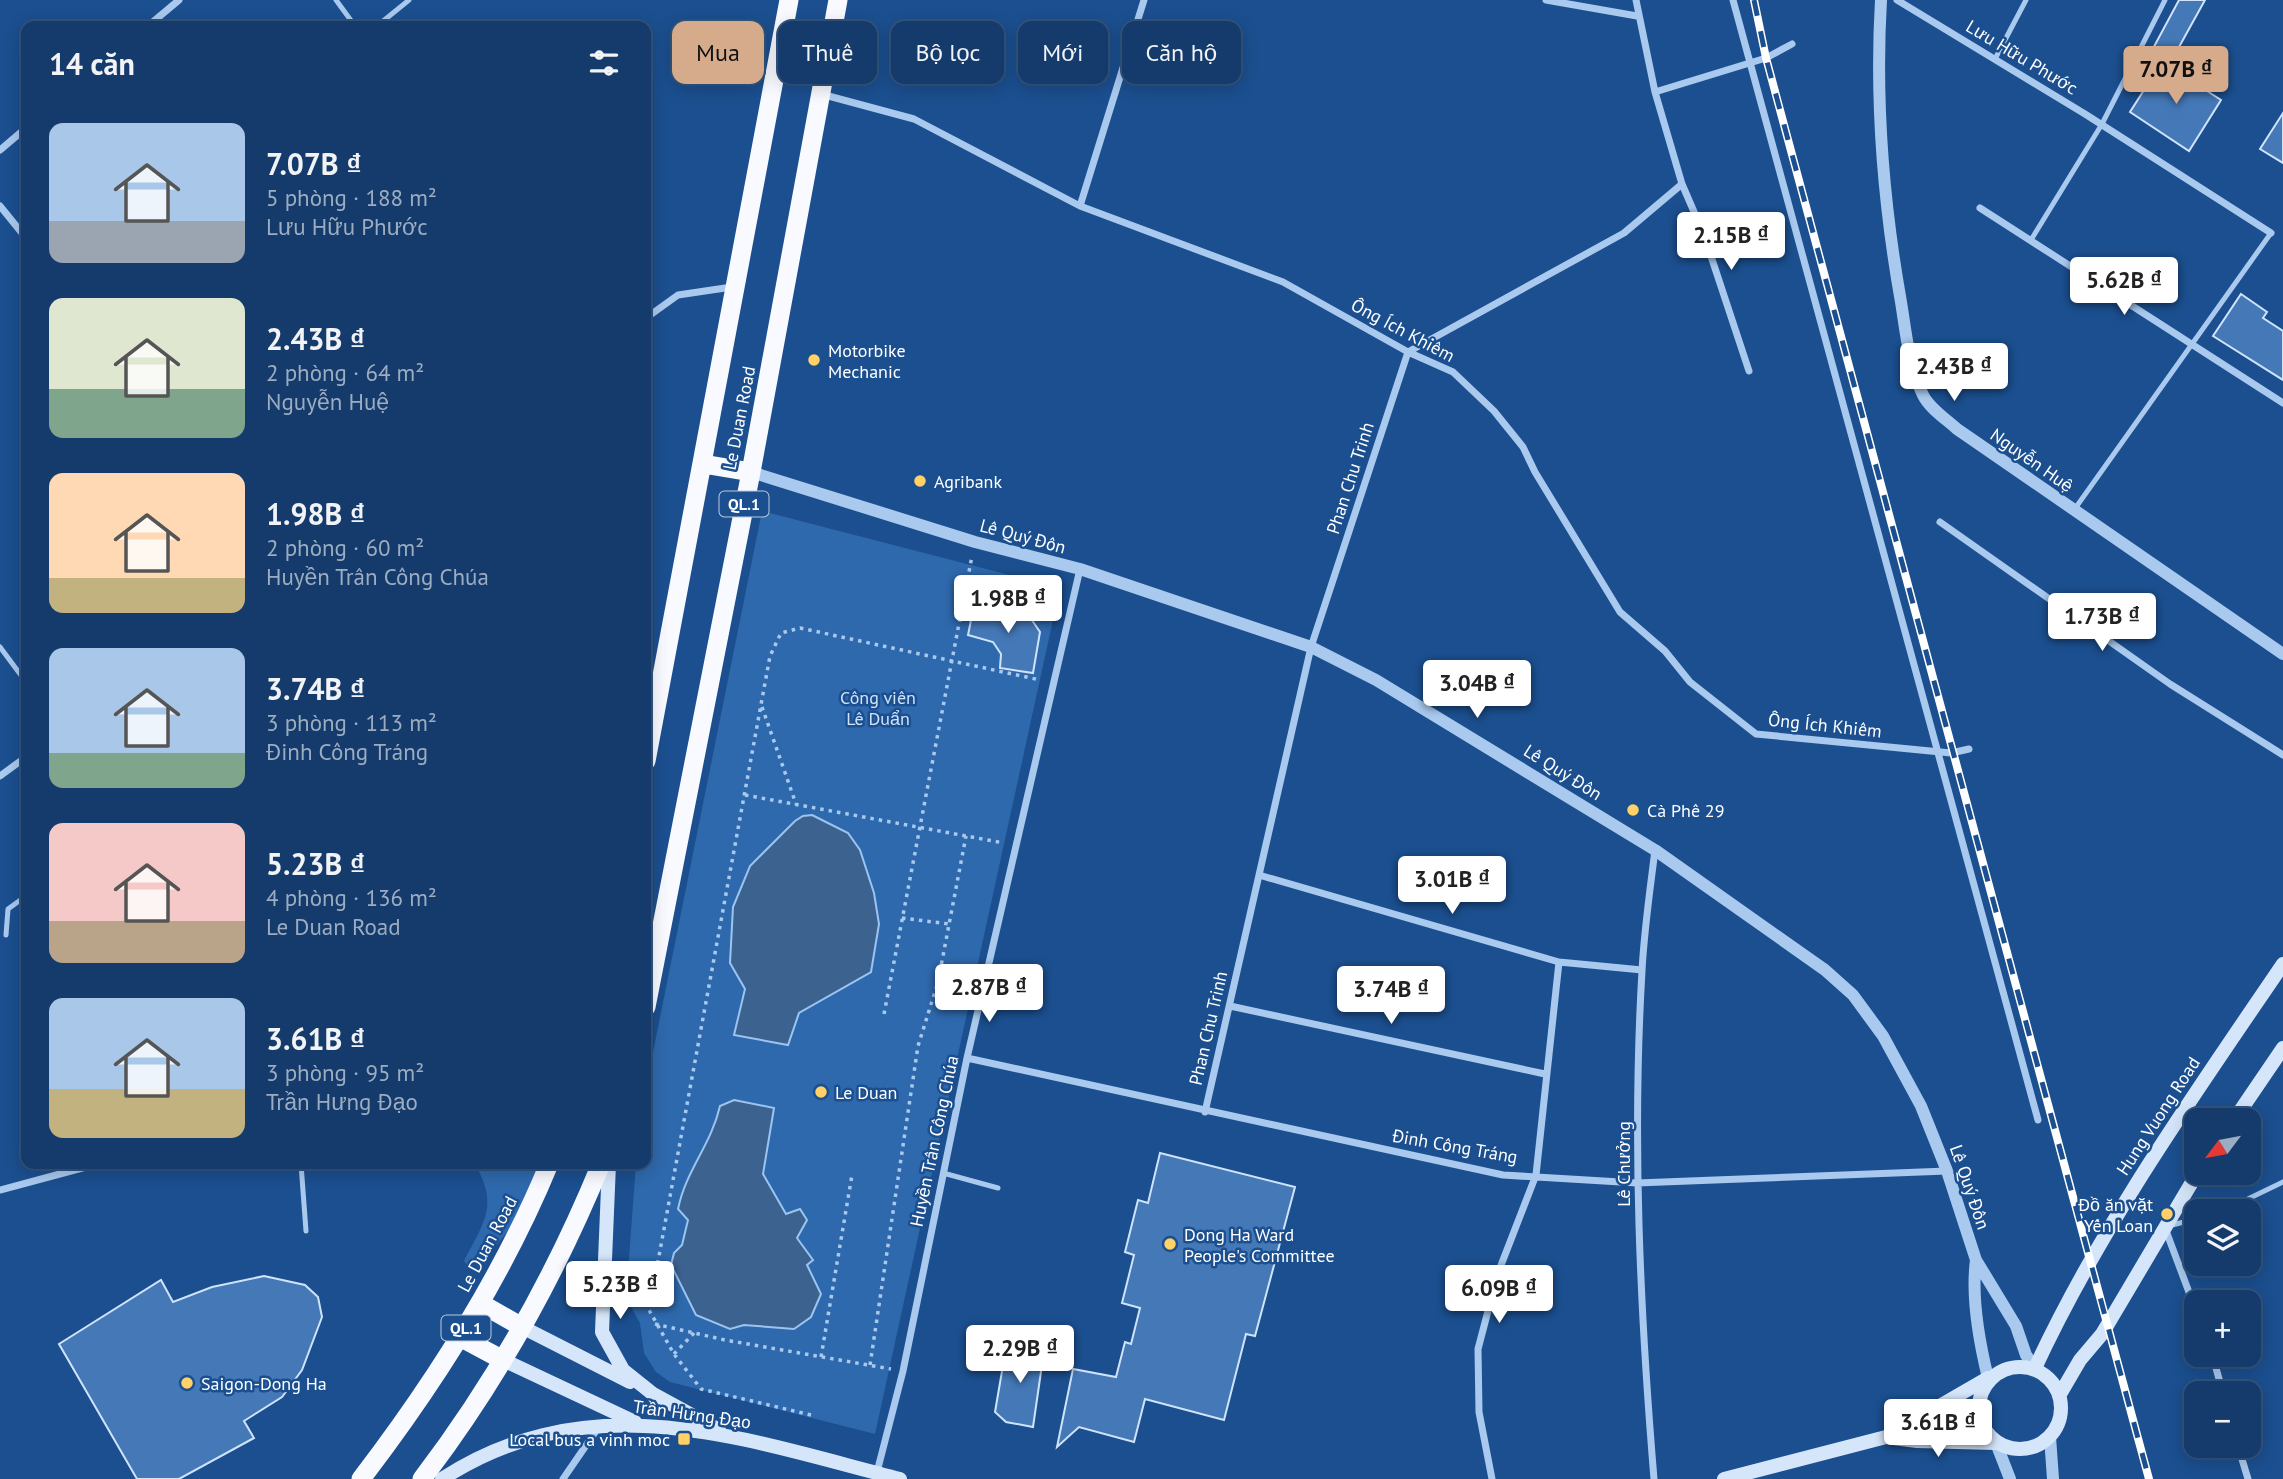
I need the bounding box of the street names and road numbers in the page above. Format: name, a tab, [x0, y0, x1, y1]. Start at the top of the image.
street label: Lưu Hữu Phước	[1962, 15, 2082, 99]
street label: Ông Ích Khiêm	[1347, 293, 1459, 367]
street label: Le Duan Road	[718, 364, 760, 472]
street label: Phan Chu Trinh	[1321, 419, 1379, 537]
street label: Nguyễn Huệ	[1986, 423, 2078, 497]
road number: QL.1	[720, 491, 768, 516]
street label: Lê Quý Đôn	[977, 513, 1069, 559]
street label: Ông Ích Khiêm	[1767, 708, 1883, 742]
street label: Lê Quý Đôn	[1520, 739, 1606, 805]
street label: Phan Chu Trinh	[1184, 969, 1232, 1087]
street label: Hung Vuong Road	[2111, 1052, 2205, 1180]
street label: Huyền Trân Công Chúa	[905, 1053, 963, 1229]
street label: Lê Chưởng	[1612, 1121, 1635, 1207]
street label: Đinh Công Tráng	[1390, 1123, 1519, 1168]
street label: Lê Quý Đôn	[1945, 1142, 1995, 1232]
street label: Le Duan Road	[452, 1192, 522, 1296]
road number: QL.1	[442, 1316, 490, 1340]
street label: Trần Hưng Đạo	[632, 1394, 752, 1434]

